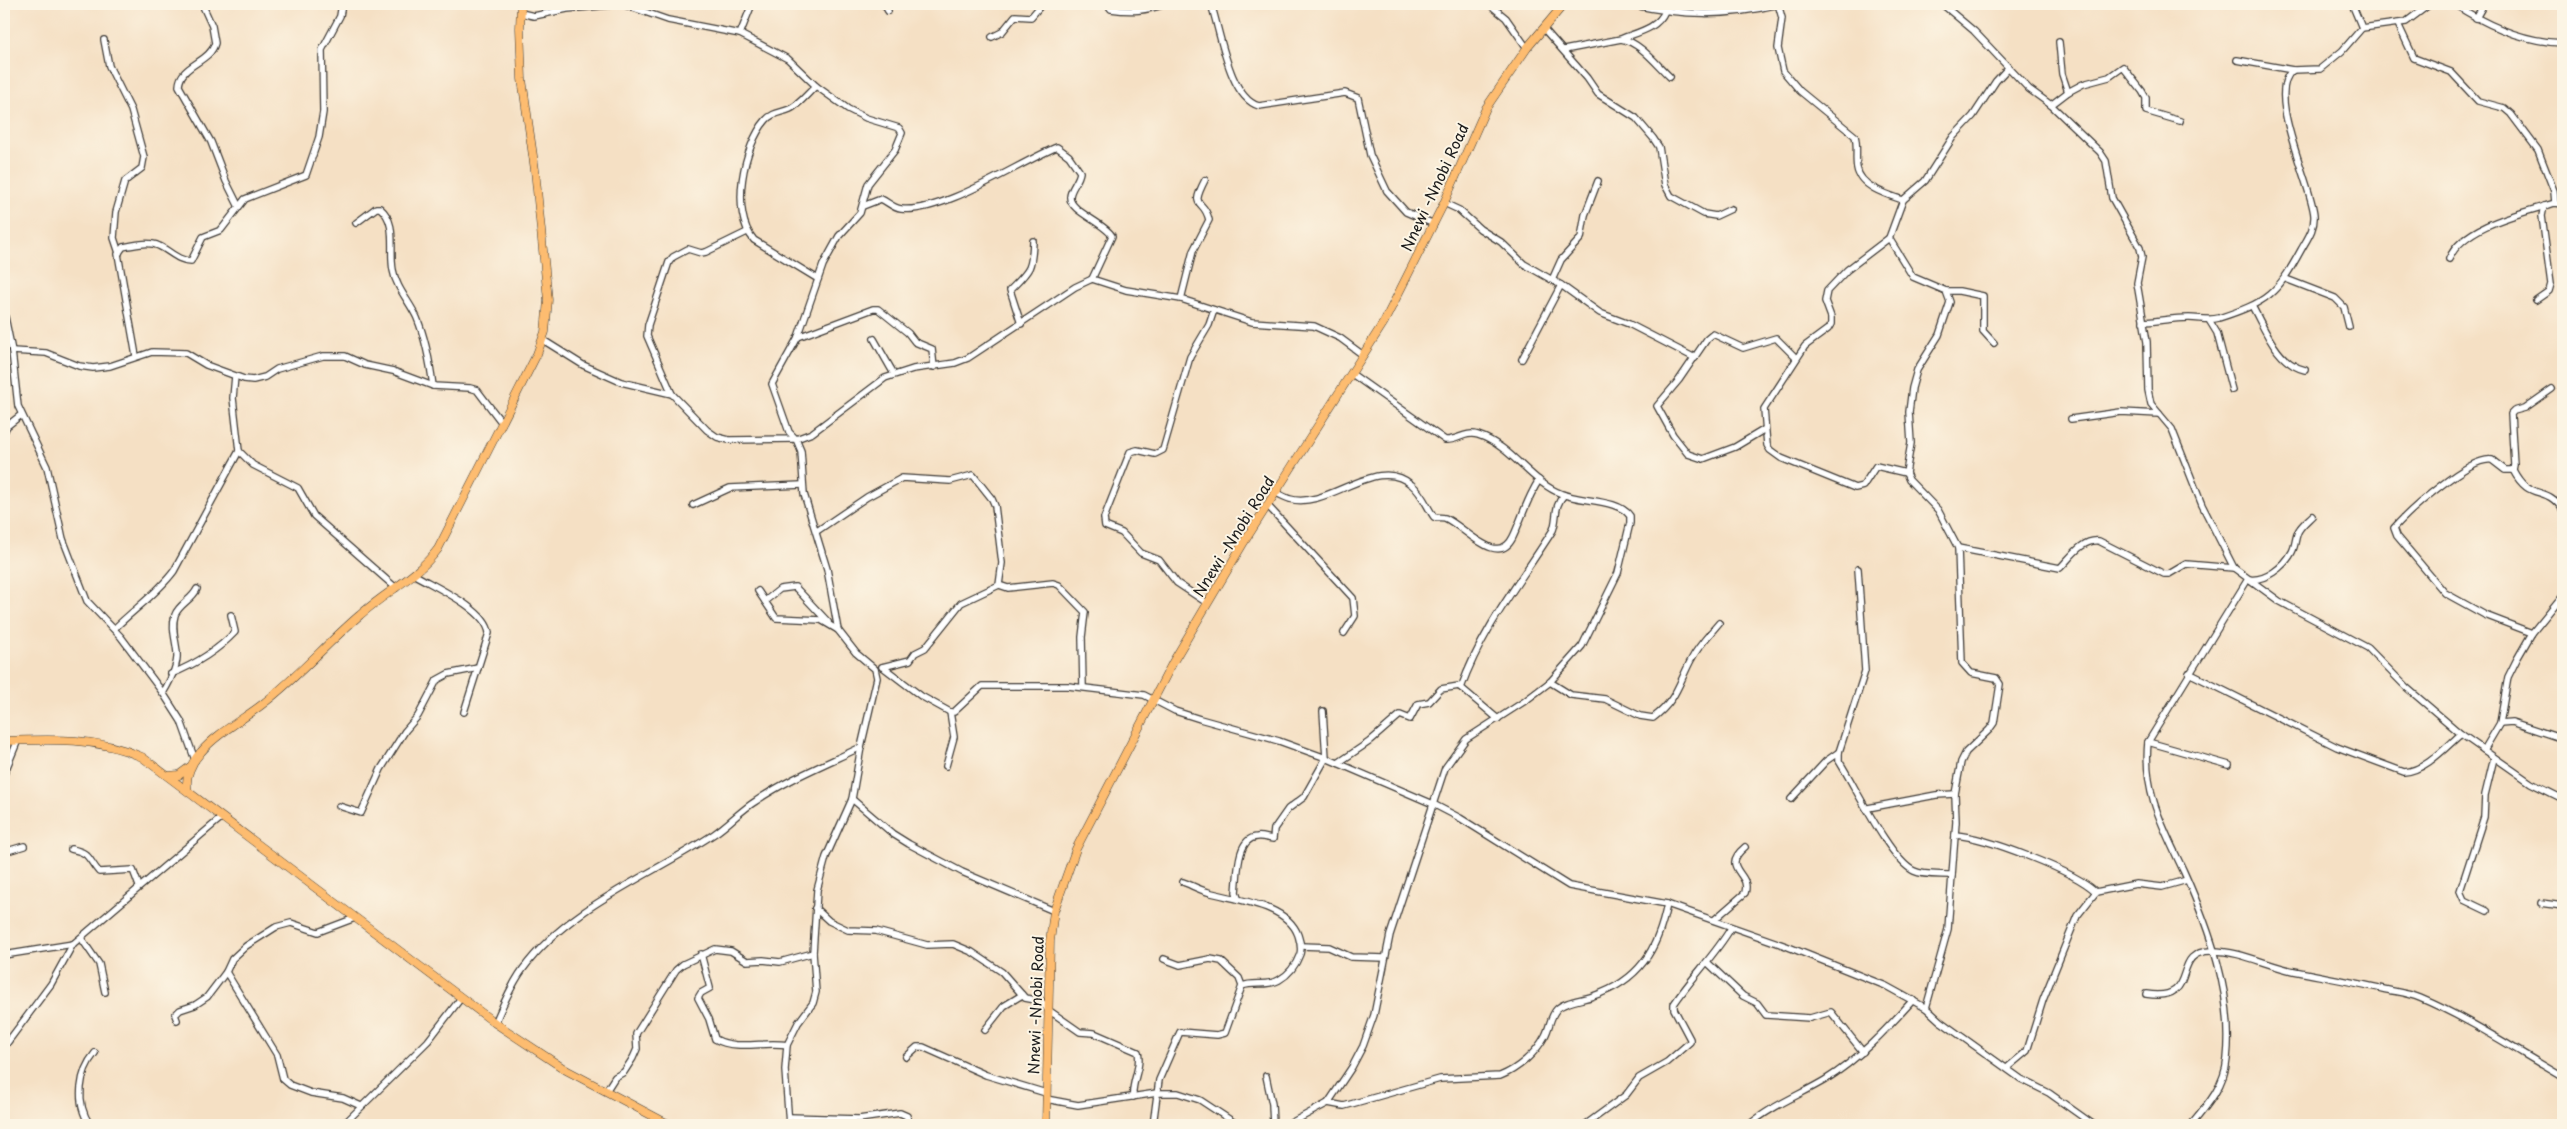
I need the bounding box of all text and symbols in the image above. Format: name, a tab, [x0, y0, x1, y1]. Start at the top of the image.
street label: Nnewi -Nnobi Road	[1394, 119, 1474, 255]
street label: Nnewi -Nnobi Road	[1186, 471, 1280, 601]
street label: Nnewi -Nnobi Road	[1021, 935, 1049, 1075]

